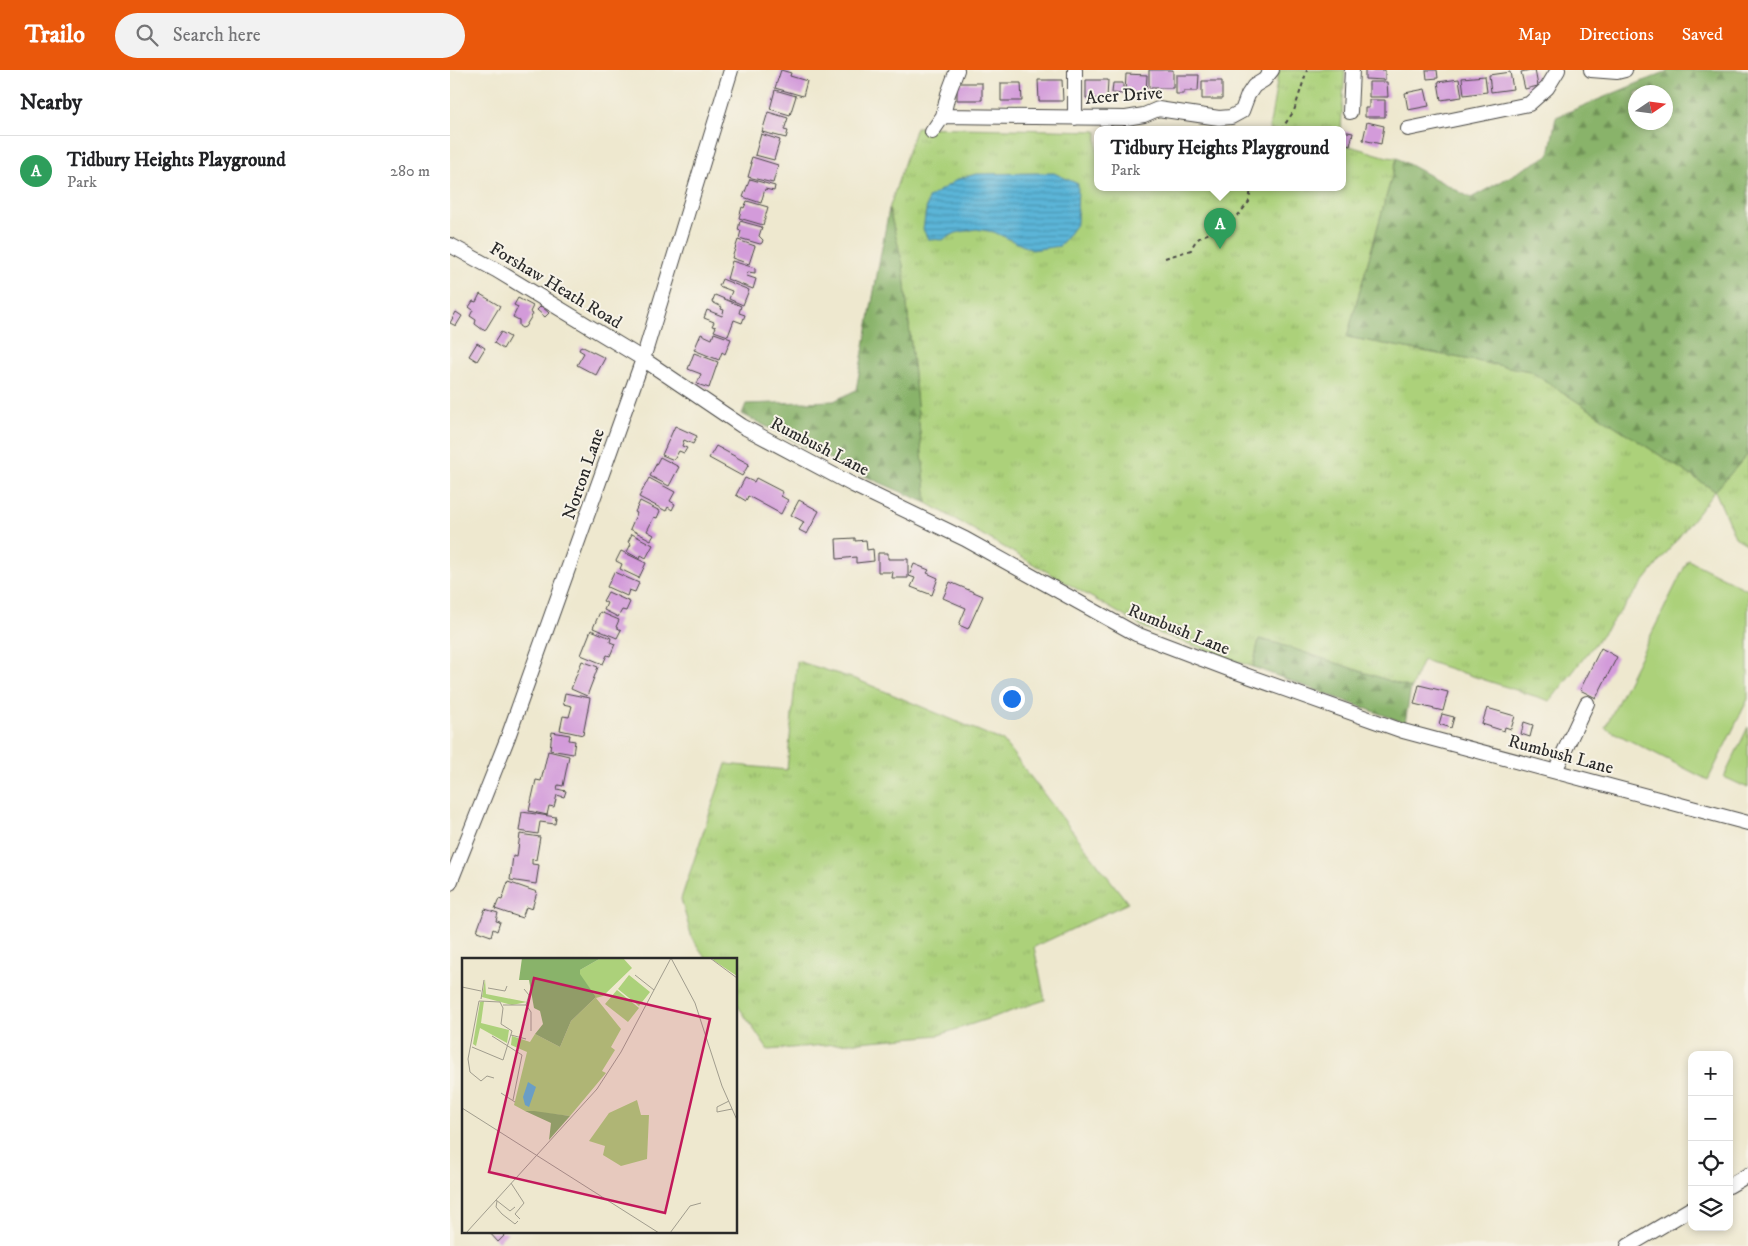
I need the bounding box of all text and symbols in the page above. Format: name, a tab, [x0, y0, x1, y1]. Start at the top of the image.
search box	[115, 13, 465, 58]
text: Trailo	[25, 20, 85, 50]
icon: search	[133, 21, 161, 49]
text: Search here	[173, 24, 261, 47]
text: Map	[1518, 24, 1551, 46]
text: Directions	[1579, 24, 1654, 46]
text: Saved	[1682, 24, 1723, 46]
street label: Acer Drive	[1085, 82, 1163, 110]
north arrow	[1628, 85, 1673, 130]
text: Nearby	[20, 90, 82, 116]
popup	[1094, 126, 1346, 191]
text: Tidbury Heights Playground	[1111, 137, 1329, 160]
text: Tidbury Heights Playground	[67, 149, 286, 172]
text: Park	[1111, 160, 1141, 180]
text: A	[31, 161, 41, 181]
text: 280 m	[390, 161, 430, 181]
text: Park	[67, 172, 97, 192]
pin: A	[1204, 208, 1236, 249]
street label: Forshaw Heath Road	[485, 238, 626, 334]
street label: Rumbush Lane	[766, 413, 873, 481]
street label: Norton Lane	[558, 426, 610, 523]
street label: Rumbush Lane	[1124, 600, 1233, 660]
your location	[999, 686, 1025, 712]
street label: Rumbush Lane	[1506, 730, 1616, 780]
inset map	[462, 958, 738, 1234]
map controls	[1688, 1051, 1733, 1231]
button: +	[1688, 1051, 1733, 1096]
button: −	[1688, 1096, 1733, 1141]
button: locate	[1688, 1141, 1733, 1186]
button: layers	[1688, 1186, 1733, 1231]

